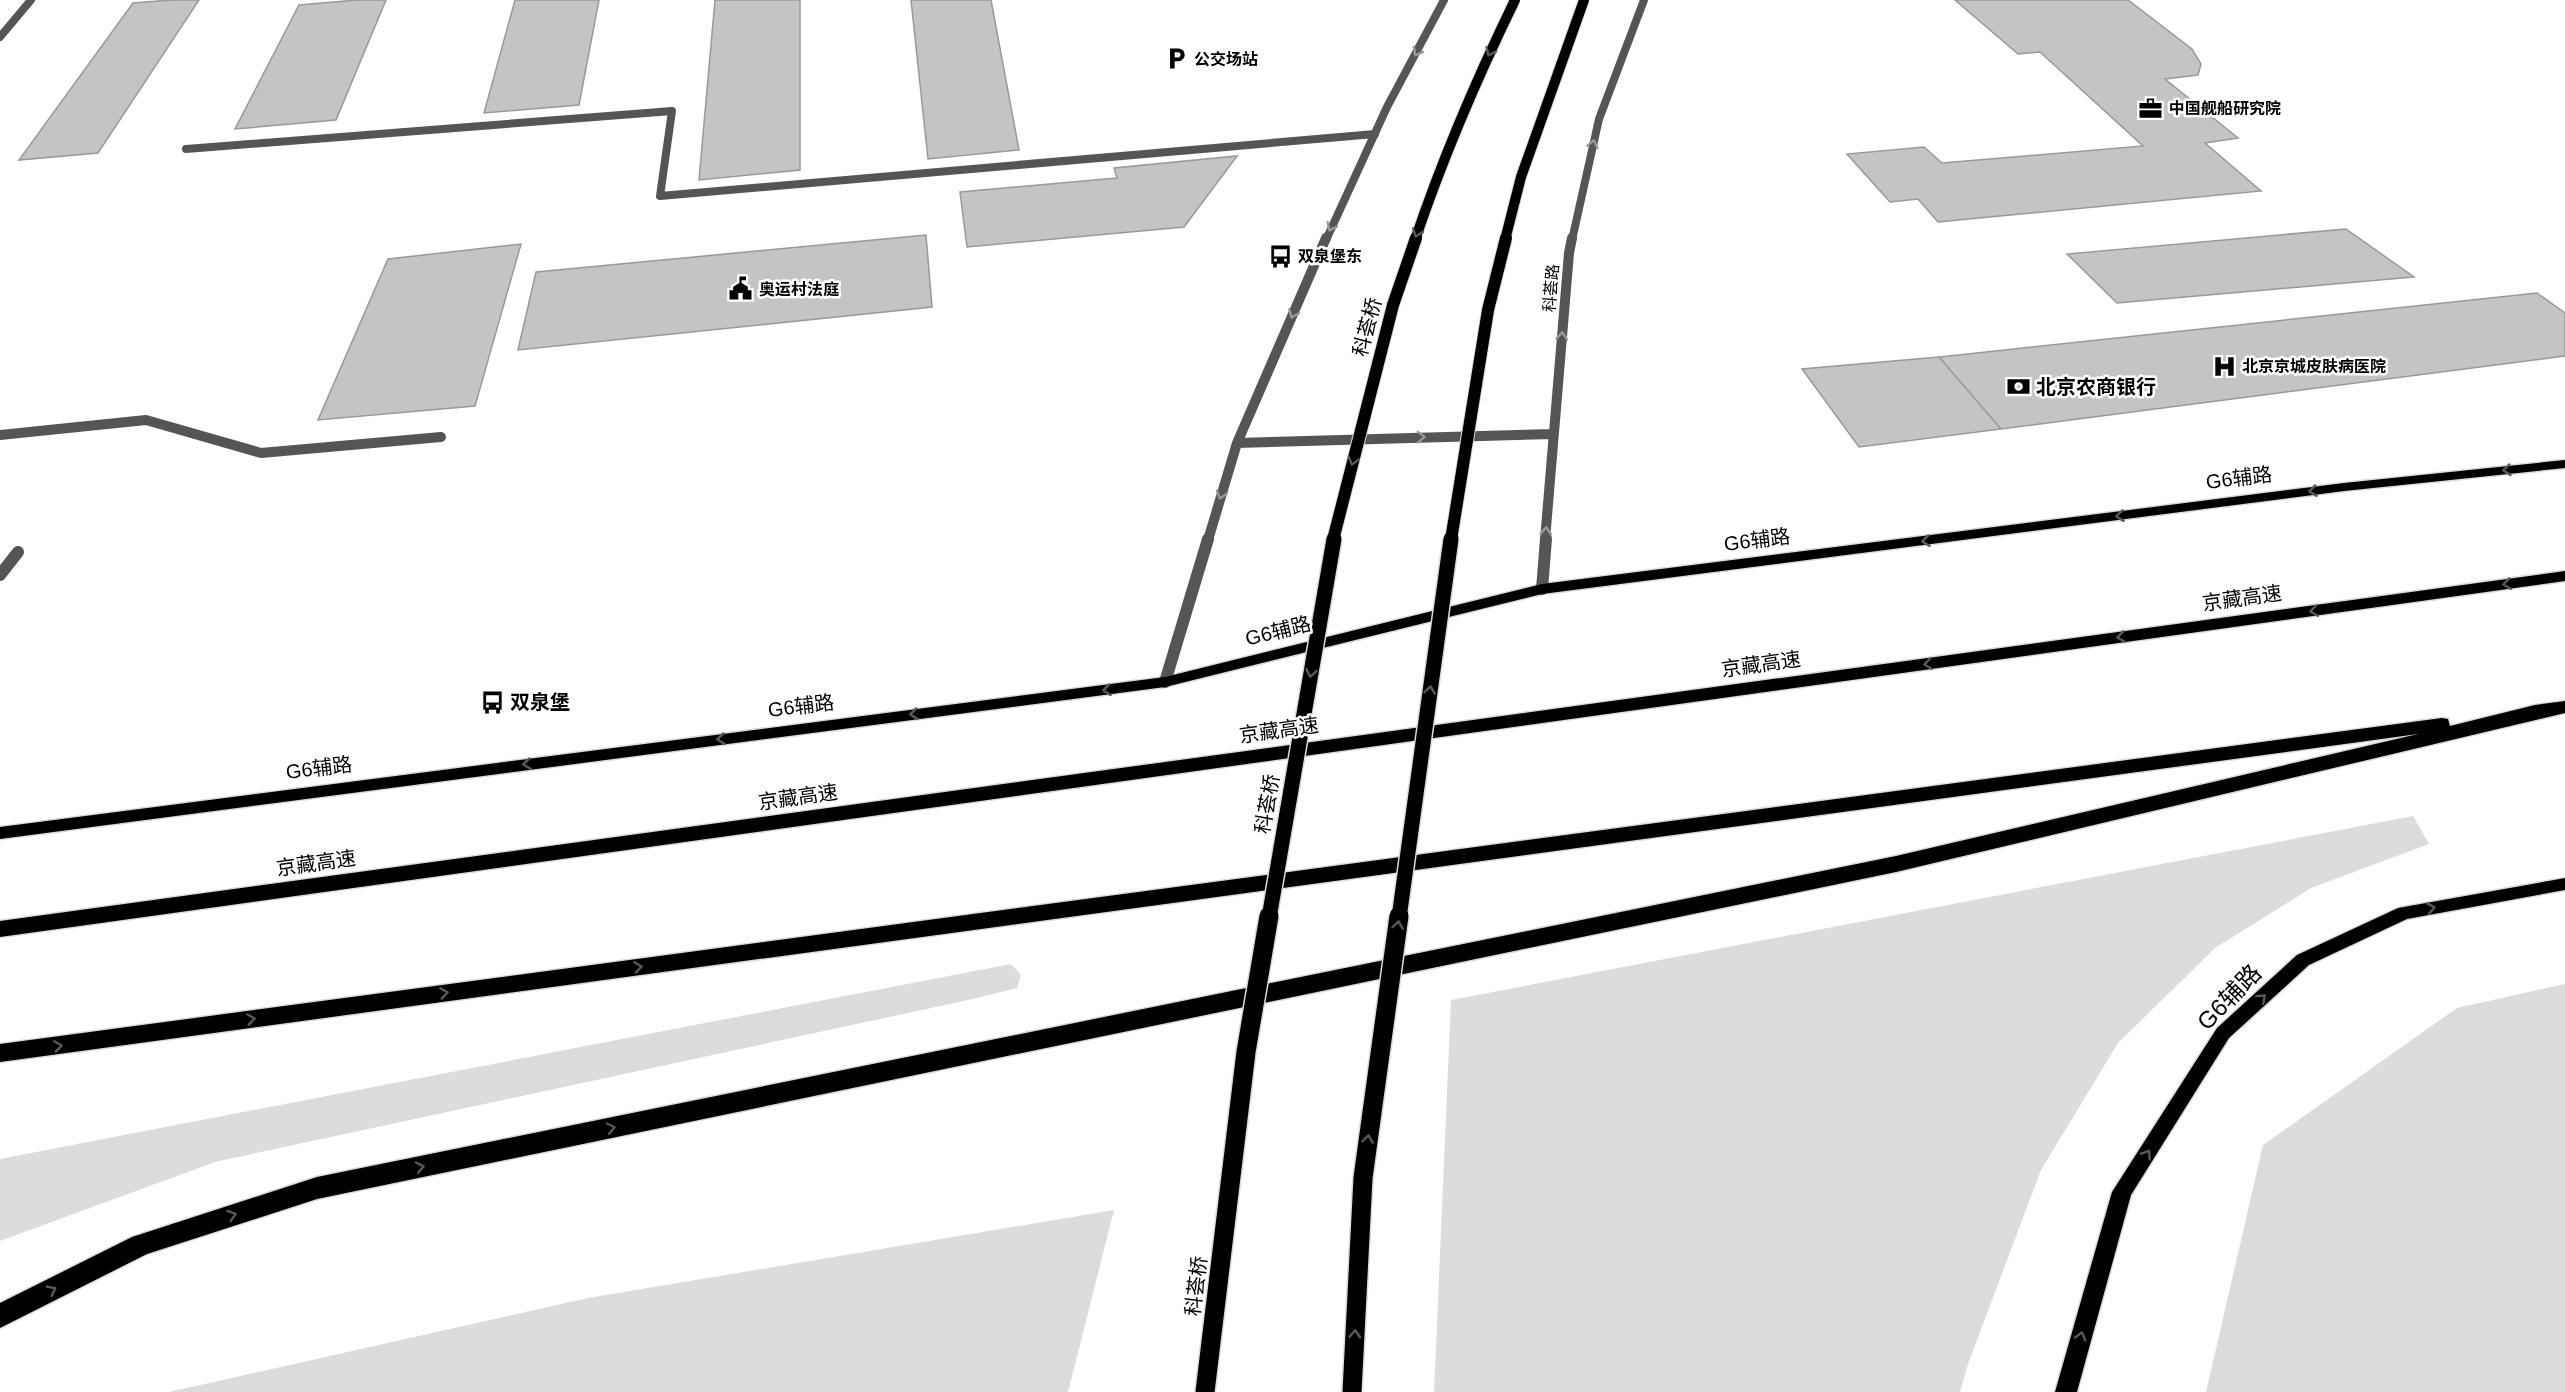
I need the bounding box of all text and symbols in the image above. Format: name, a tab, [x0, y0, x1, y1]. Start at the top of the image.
one-way arrow	[1413, 45, 1424, 56]
parking icon: 公交场站	[1163, 46, 1189, 72]
one-way arrow	[1485, 46, 1497, 57]
place label: 公交场站	[1194, 50, 1258, 68]
office icon: 中国舰船研究院	[2138, 95, 2164, 121]
place label: 中国舰船研究院	[2169, 100, 2281, 117]
one-way arrow	[1586, 140, 1599, 150]
one-way arrow	[1327, 220, 1339, 231]
one-way arrow	[1412, 228, 1425, 238]
bus stop icon: 双泉堡东	[1267, 243, 1293, 269]
place label: 双泉堡东	[1298, 248, 1362, 265]
street label: 科荟路	[1540, 263, 1562, 313]
public building icon: 奥运村法庭	[728, 276, 754, 302]
place label: 奥运村法庭	[759, 280, 839, 298]
street label: 科荟桥	[1349, 295, 1385, 359]
one-way arrow	[1288, 308, 1300, 319]
one-way arrow	[1555, 332, 1568, 341]
hospital icon: 北京京城皮肤病医院	[2211, 353, 2237, 379]
place label: 北京京城皮肤病医院	[2242, 357, 2386, 375]
bank icon: 北京农商银行	[2005, 374, 2031, 400]
place label: 北京农商银行	[2036, 376, 2156, 398]
one-way arrow	[1417, 431, 1426, 444]
one-way arrow	[1348, 456, 1361, 466]
street label: G6辅路	[2205, 463, 2273, 493]
one-way arrow	[2502, 463, 2511, 476]
one-way arrow	[2308, 485, 2318, 497]
one-way arrow	[1216, 490, 1228, 500]
one-way arrow	[2115, 509, 2124, 522]
street label: G6辅路	[1723, 525, 1791, 555]
one-way arrow	[1540, 526, 1553, 535]
one-way arrow	[1922, 534, 1931, 546]
one-way arrow	[2502, 578, 2512, 590]
street label: 京藏高速	[2201, 582, 2283, 614]
one-way arrow	[2309, 604, 2318, 616]
street label: G6辅路	[1243, 612, 1313, 650]
one-way arrow	[2116, 631, 2125, 643]
street label: 京藏高速	[1720, 648, 1802, 680]
one-way arrow	[1923, 657, 1932, 669]
one-way arrow	[1305, 668, 1318, 678]
one-way arrow	[1103, 683, 1112, 695]
one-way arrow	[1423, 686, 1435, 695]
bus stop icon: 双泉堡	[479, 689, 505, 715]
place label: 双泉堡	[510, 691, 570, 713]
street label: G6辅路	[767, 691, 835, 721]
one-way arrow	[909, 708, 919, 720]
street label: 京藏高速	[1238, 714, 1320, 746]
one-way arrow	[716, 732, 725, 745]
street label: G6辅路	[285, 753, 353, 783]
one-way arrow	[523, 757, 532, 769]
street label: 科荟桥	[1251, 773, 1283, 835]
street label: 京藏高速	[757, 781, 839, 813]
street label: 京藏高速	[275, 847, 357, 879]
one-way arrow	[2426, 902, 2436, 915]
one-way arrow	[1391, 921, 1403, 930]
street label: G6辅路	[2191, 959, 2267, 1035]
one-way arrow	[633, 962, 642, 974]
one-way arrow	[440, 988, 449, 1000]
one-way arrow	[2255, 994, 2265, 1005]
one-way arrow	[247, 1014, 256, 1026]
one-way arrow	[53, 1040, 63, 1052]
one-way arrow	[606, 1122, 616, 1135]
one-way arrow	[1362, 1135, 1374, 1144]
one-way arrow	[2139, 1149, 2150, 1160]
one-way arrow	[415, 1161, 425, 1174]
one-way arrow	[226, 1210, 237, 1223]
street label: 科荟桥	[1181, 1255, 1211, 1317]
one-way arrow	[46, 1285, 57, 1297]
one-way arrow	[1349, 1329, 1362, 1338]
one-way arrow	[2074, 1331, 2086, 1341]

